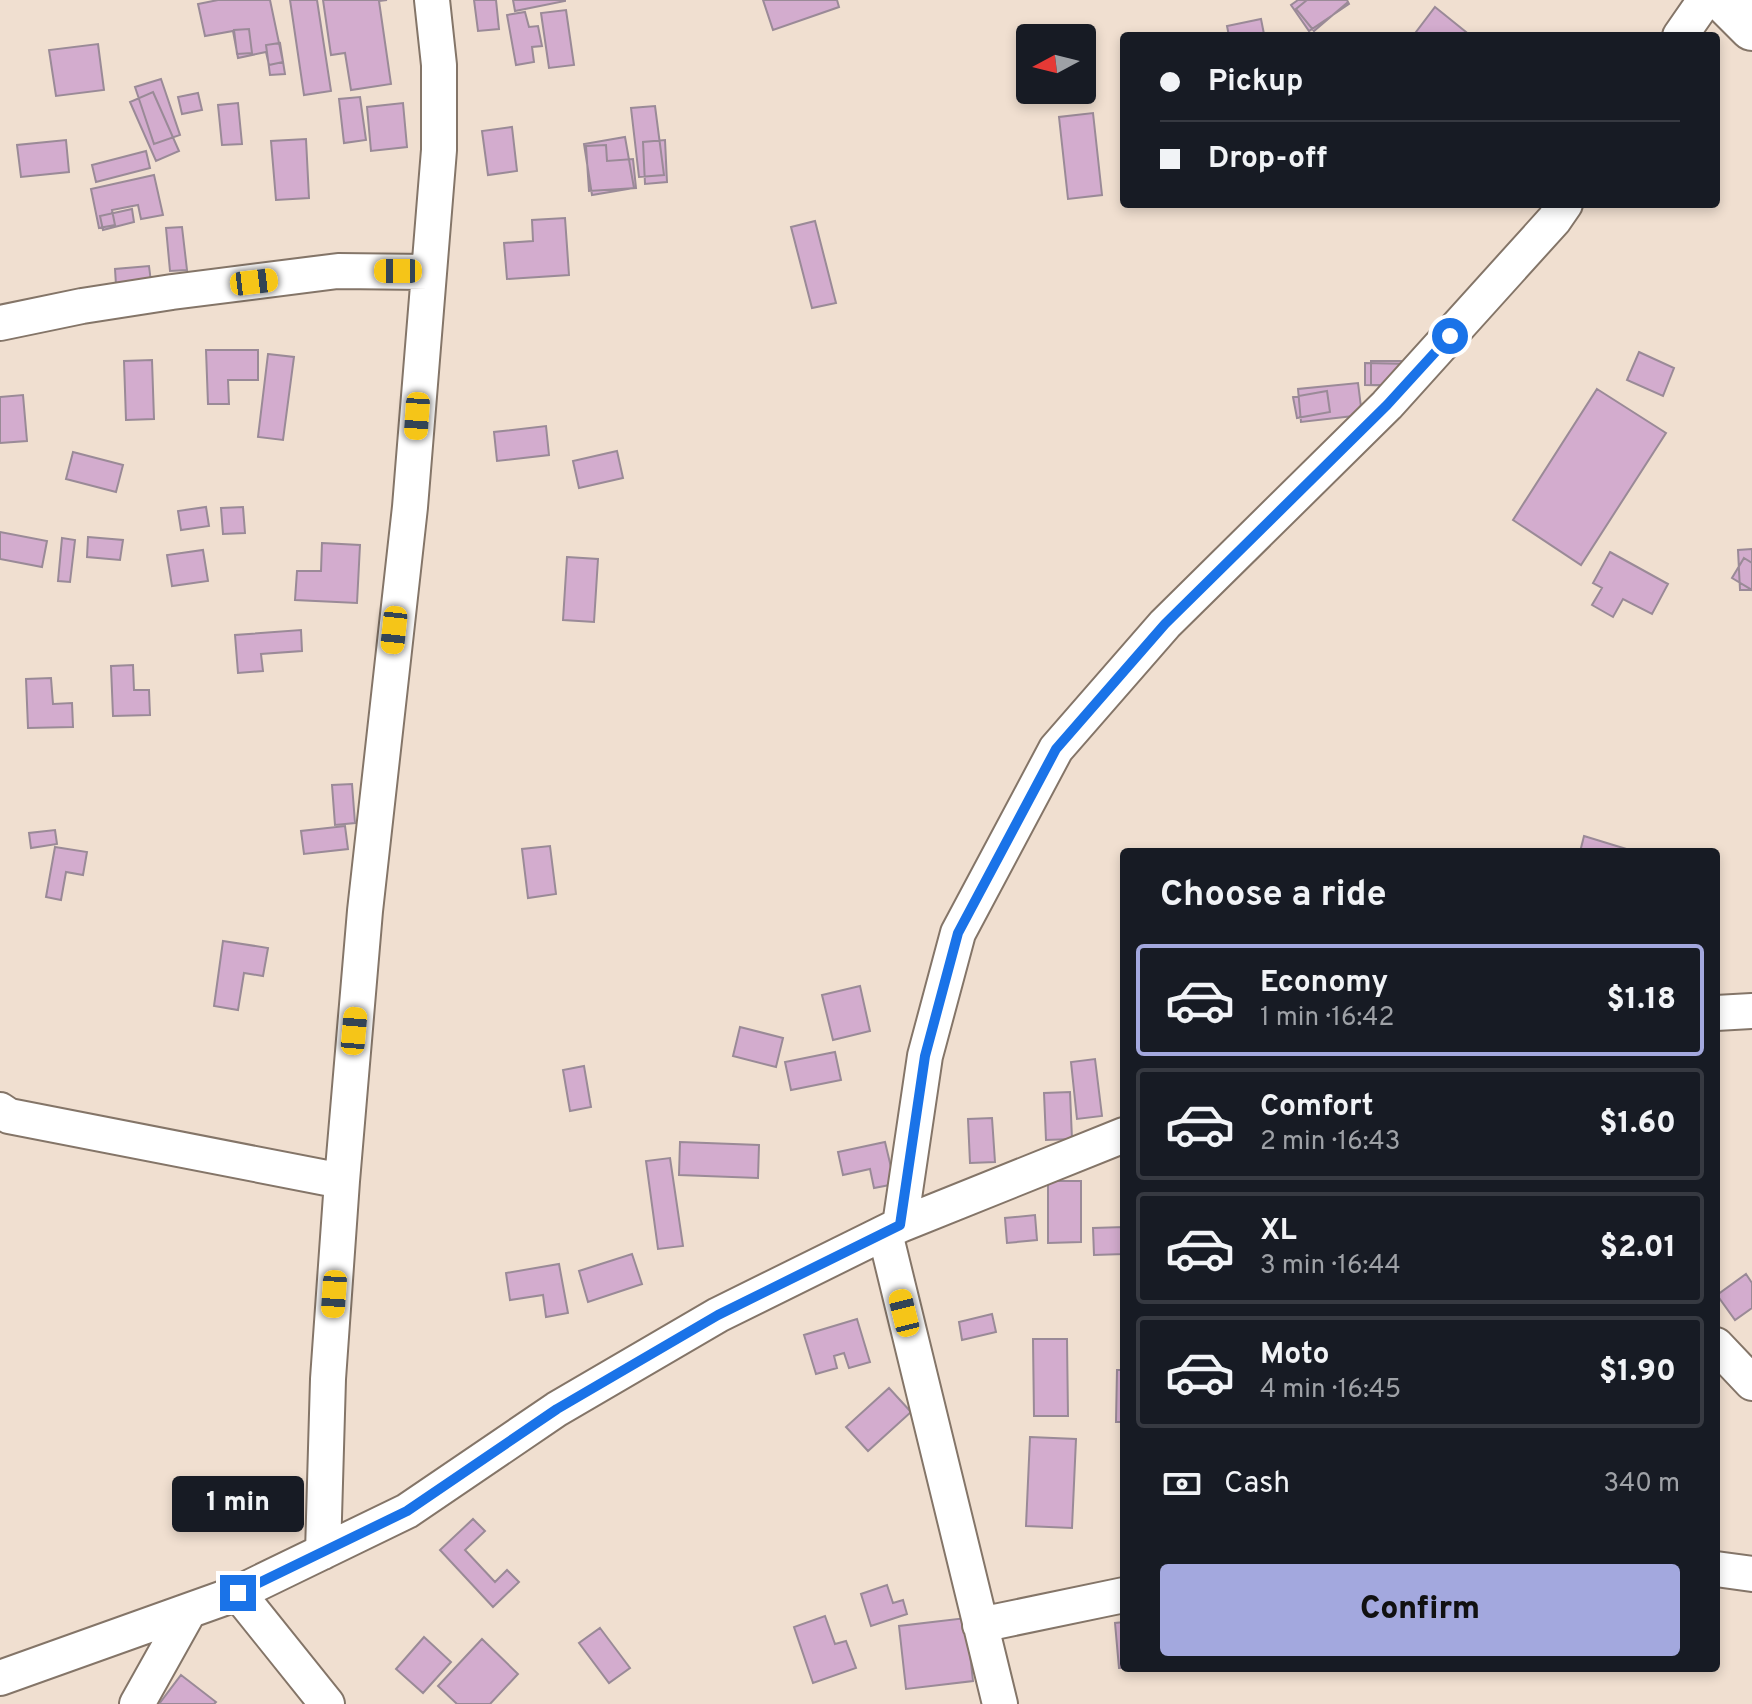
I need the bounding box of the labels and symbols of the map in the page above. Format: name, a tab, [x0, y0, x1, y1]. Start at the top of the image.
north arrow	[1016, 24, 1096, 104]
car	[374, 259, 422, 283]
car	[229, 267, 279, 297]
route start	[1432, 318, 1468, 354]
car	[403, 391, 431, 441]
car	[380, 605, 408, 655]
car	[340, 1006, 368, 1056]
car	[320, 1269, 348, 1319]
car	[887, 1287, 921, 1339]
callout: 1 min	[172, 1477, 304, 1533]
route end	[220, 1575, 256, 1611]

